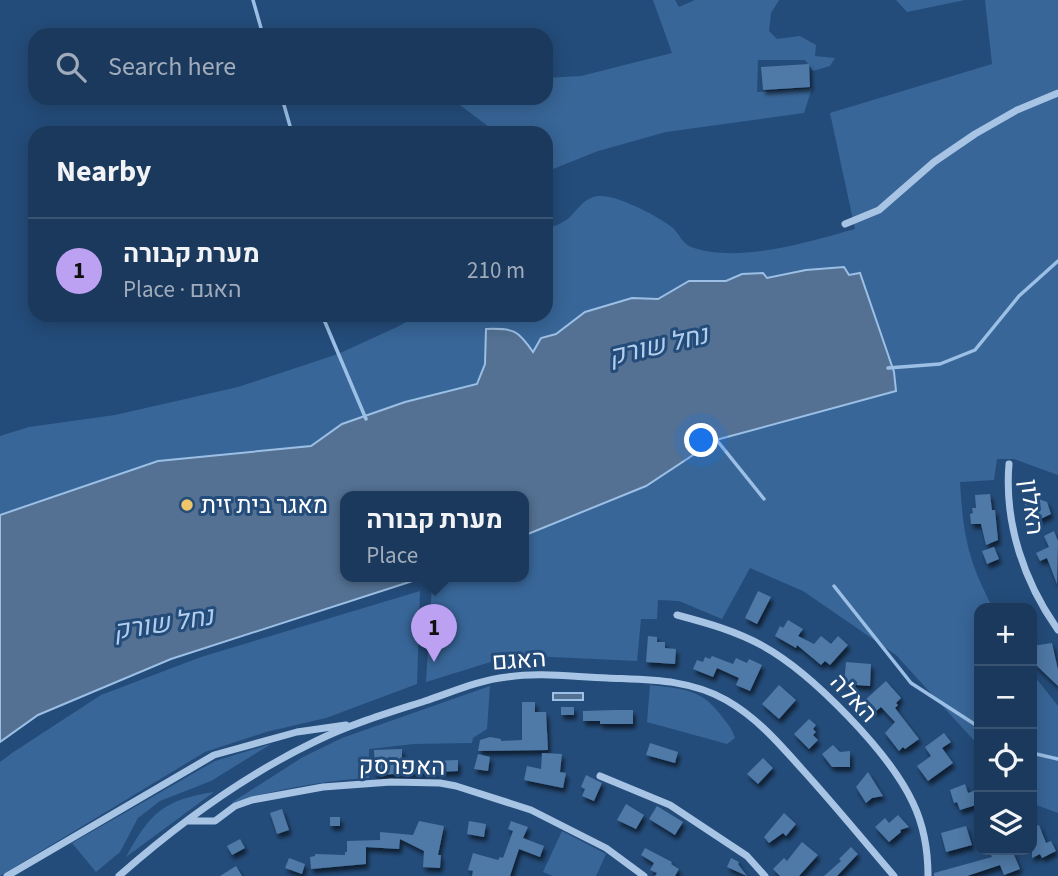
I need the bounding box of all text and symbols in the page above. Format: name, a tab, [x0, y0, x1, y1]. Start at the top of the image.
search box	[28, 28, 553, 105]
icon: search	[52, 48, 90, 86]
text: Search here	[108, 48, 236, 85]
text: Nearby	[56, 150, 151, 193]
text: מערת קבורה	[123, 235, 260, 272]
text: 1	[73, 254, 85, 287]
text: 210 m	[467, 254, 525, 287]
text: Place · האגם	[123, 273, 242, 306]
water label: נחל שורק	[605, 316, 713, 375]
your location	[684, 423, 718, 457]
street label: האלון	[1011, 477, 1052, 537]
place label: מאגר בית זית	[201, 488, 328, 523]
popup	[340, 491, 529, 582]
marker: מאגר בית זית	[179, 497, 195, 513]
text: מערת קבורה	[366, 501, 503, 538]
text: Place	[366, 539, 418, 572]
water label: נחל שורק	[110, 597, 217, 650]
map controls	[974, 603, 1037, 855]
button: +	[974, 603, 1037, 666]
pin: 1	[411, 604, 457, 662]
street label: האגם	[491, 641, 547, 680]
street label: האלה	[822, 666, 886, 731]
button: −	[974, 666, 1037, 729]
button: locate	[974, 729, 1037, 792]
street label: האפרסק	[358, 748, 446, 785]
button: layers	[974, 792, 1037, 855]

